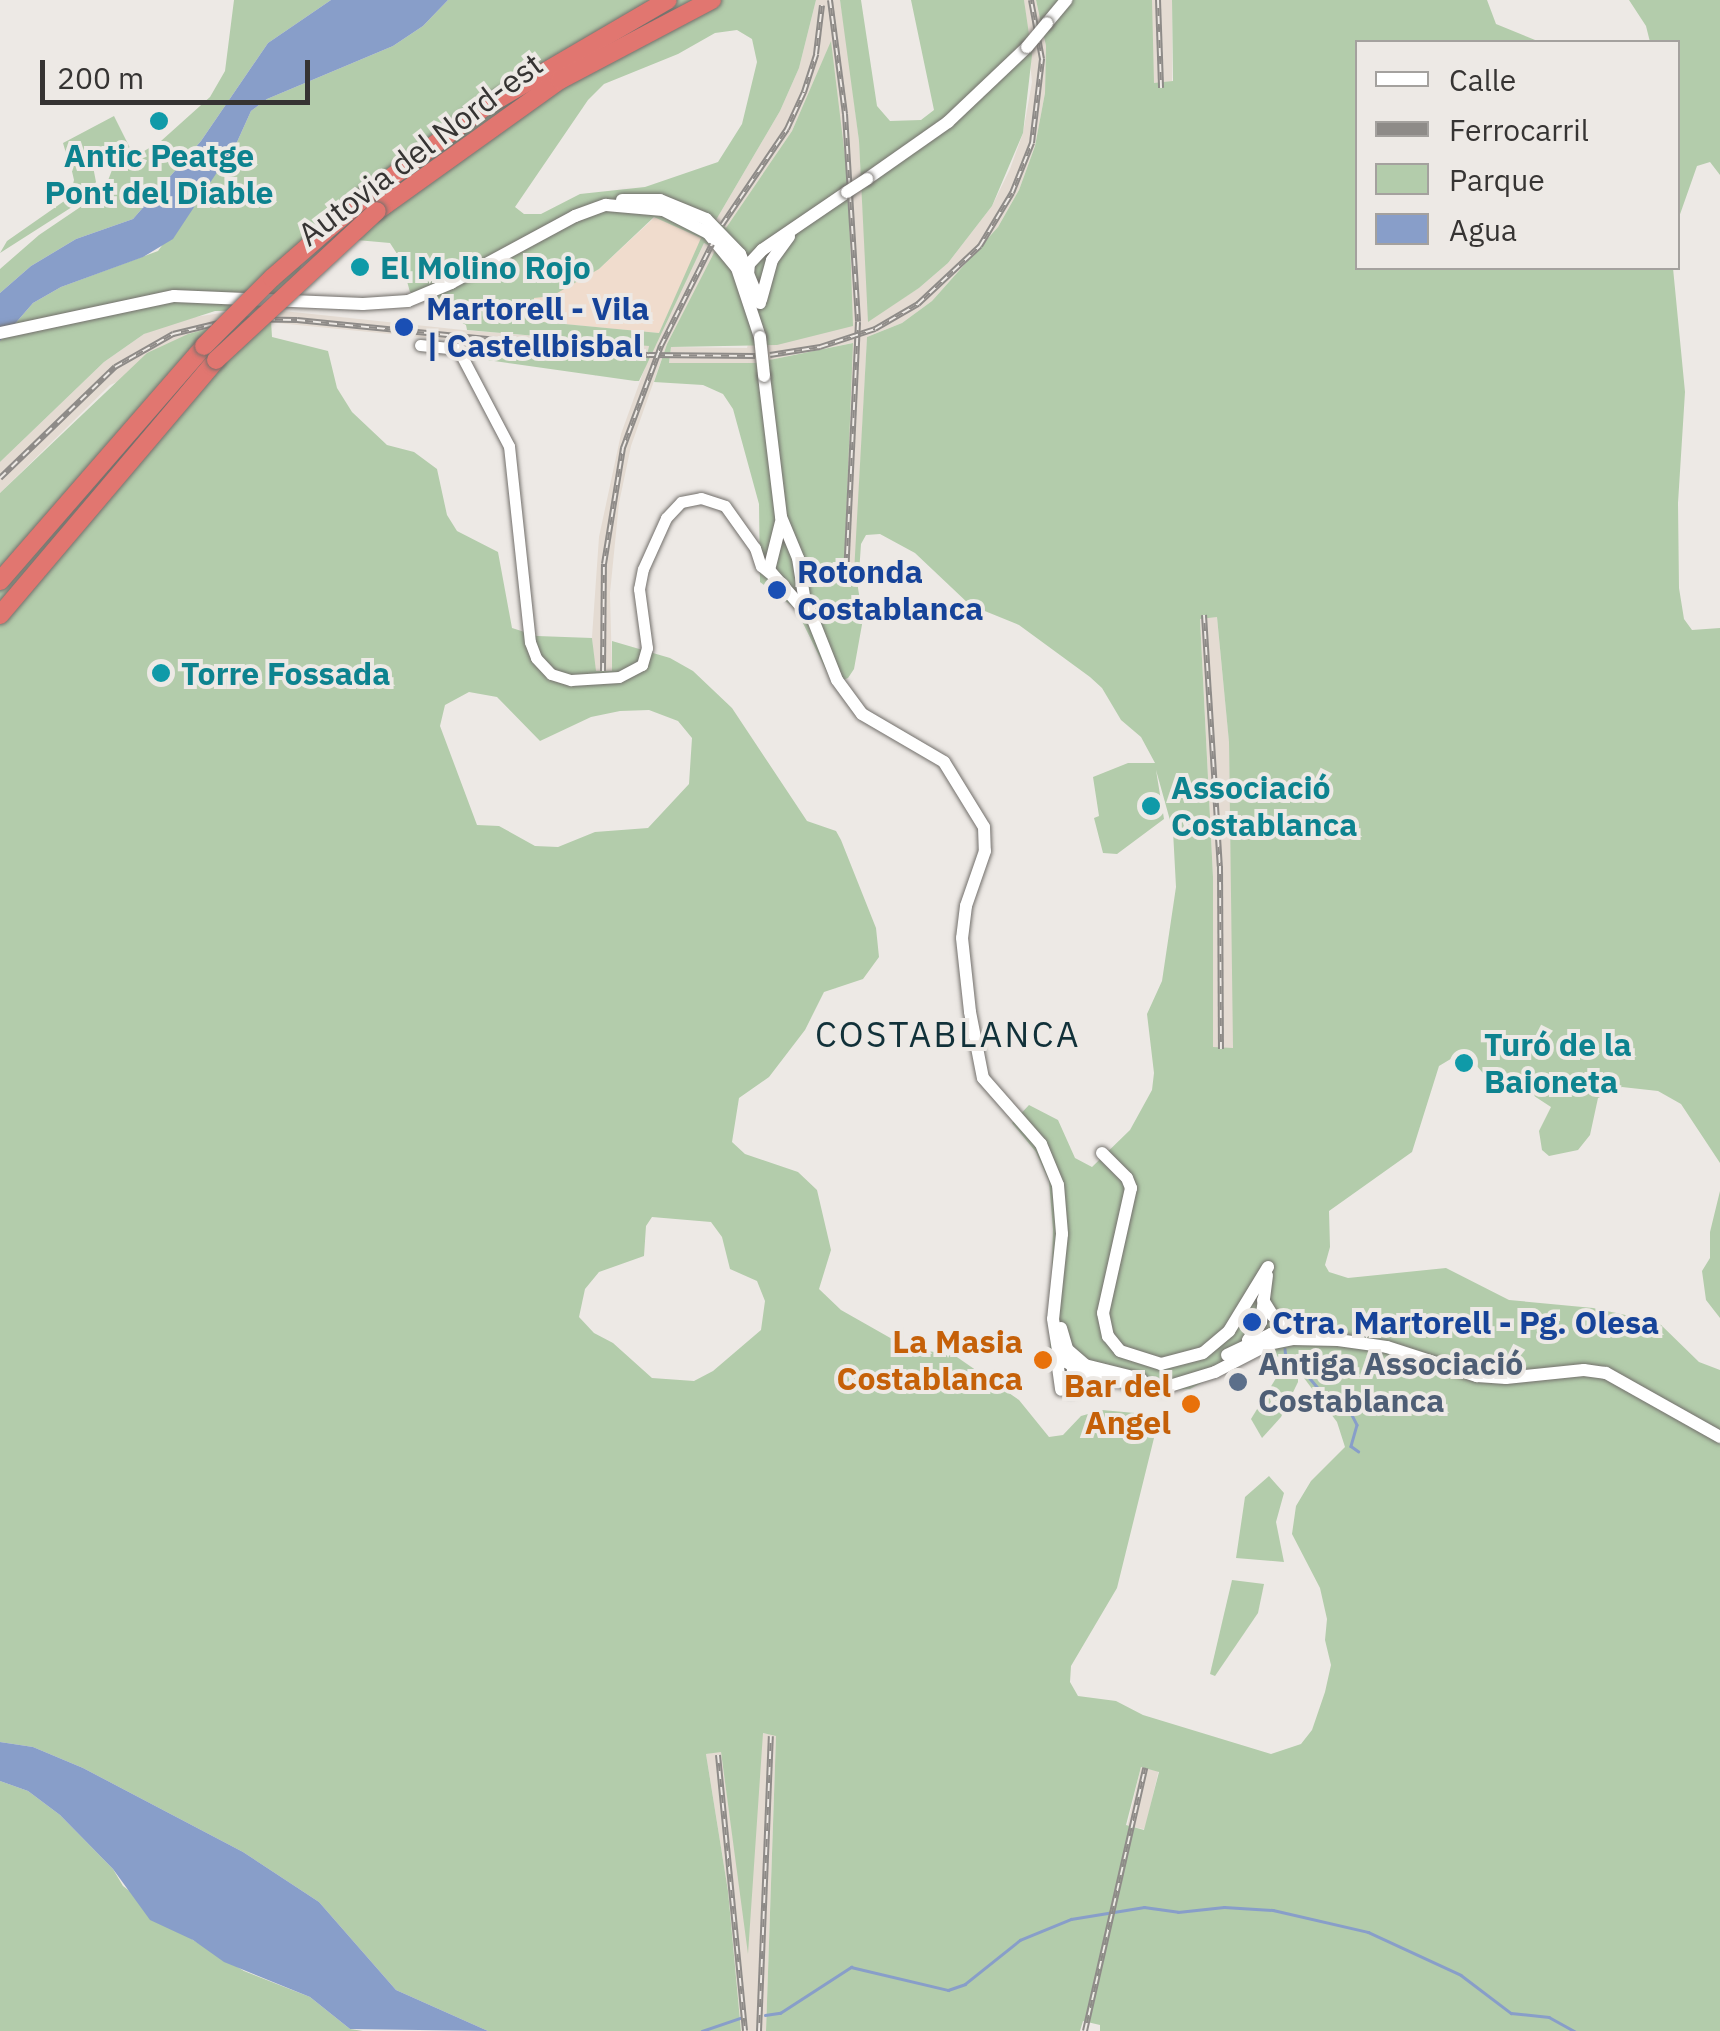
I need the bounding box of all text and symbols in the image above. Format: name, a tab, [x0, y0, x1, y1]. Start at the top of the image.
scale bar	[45, 40, 315, 102]
legend	[1355, 40, 1680, 270]
street label: Autovia del Nord-est	[290, 45, 550, 253]
text: 200 m	[57, 58, 144, 97]
text: Calle	[1449, 60, 1516, 99]
marker: Antic Peatge Pont del Diable	[148, 110, 170, 132]
text: Ferrocarril	[1449, 110, 1589, 149]
place label: Antic Peatge Pont del Diable	[45, 137, 273, 212]
text: Parque	[1449, 160, 1545, 199]
text: Agua	[1449, 210, 1517, 249]
place label: El Molino Rojo	[380, 248, 591, 286]
marker: El Molino Rojo	[349, 256, 371, 278]
place label: Martorell - Vila | Castellbisbal	[426, 290, 649, 365]
marker: Martorell - Vila | Castellbisbal	[391, 314, 417, 340]
place label: Rotonda Costablanca	[797, 553, 983, 628]
marker: Rotonda Costablanca	[766, 579, 788, 601]
place label: Torre Fossada	[181, 654, 391, 692]
marker: Torre Fossada	[150, 662, 172, 684]
place label: Associació Costablanca	[1171, 769, 1357, 844]
marker: Associació Costablanca	[1140, 795, 1162, 817]
district label: COSTABLANCA	[815, 1013, 1081, 1055]
place label: Turó de la Baioneta	[1484, 1026, 1632, 1101]
marker: Turó de la Baioneta	[1453, 1052, 1475, 1074]
place label: Ctra. Martorell - Pg. Olesa	[1272, 1303, 1659, 1341]
marker: Ctra. Martorell - Pg. Olesa	[1241, 1311, 1263, 1333]
place label: La Masia Costablanca	[837, 1323, 1023, 1398]
place label: Antiga Associació Costablanca	[1258, 1345, 1523, 1420]
marker: La Masia Costablanca	[1032, 1349, 1054, 1371]
place label: Bar del Angel	[1064, 1367, 1171, 1442]
marker: Antiga Associació Costablanca	[1227, 1371, 1249, 1393]
marker: Bar del Angel	[1180, 1393, 1202, 1415]

